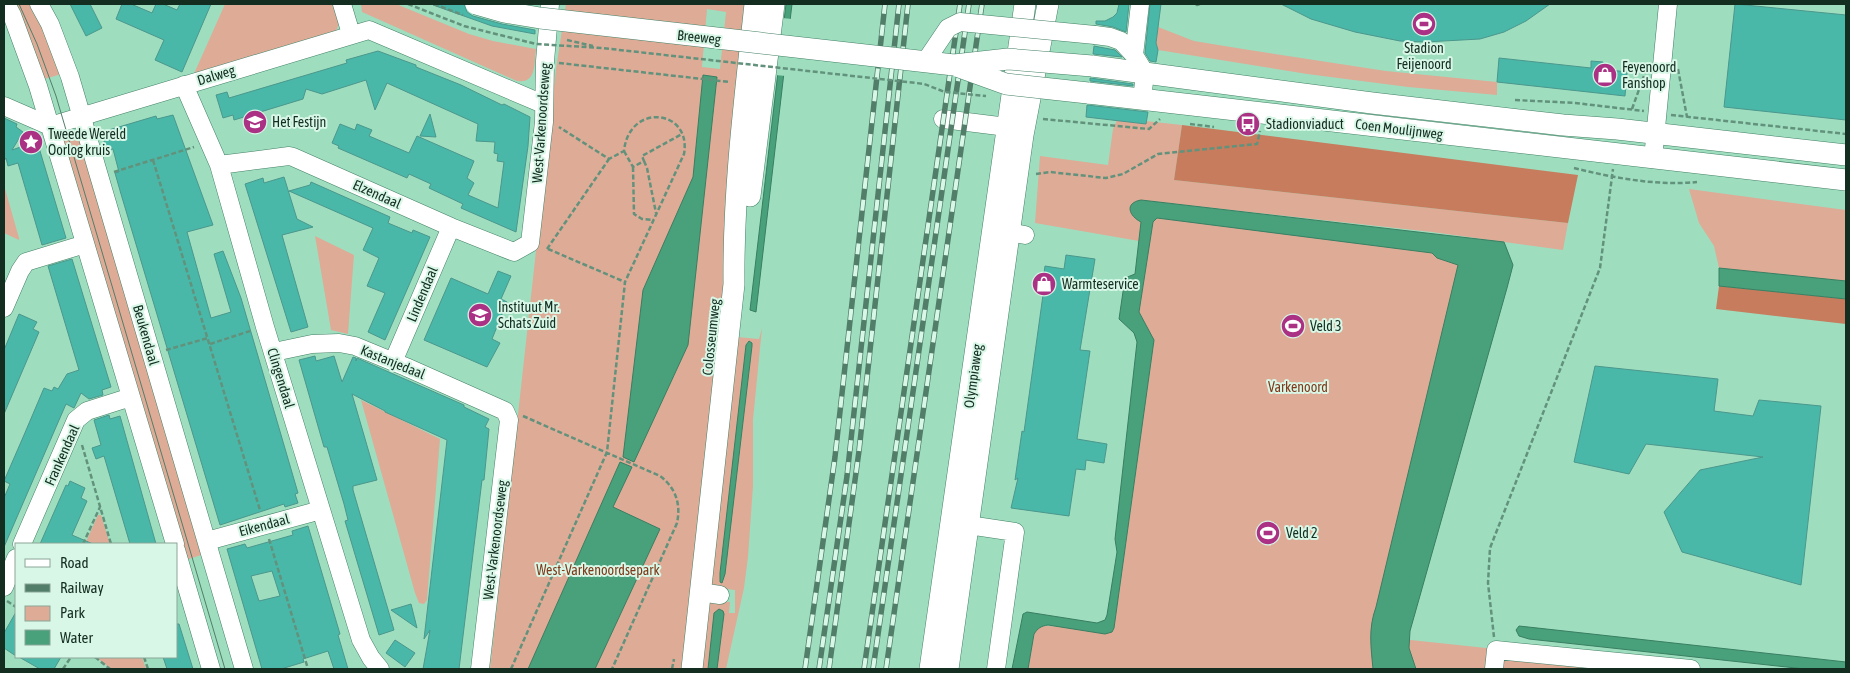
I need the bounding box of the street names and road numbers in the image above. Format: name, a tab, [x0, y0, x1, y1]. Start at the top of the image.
street label: Breeweg	[676, 27, 722, 47]
street label: Dalweg	[195, 62, 237, 88]
street label: West-Varkenoordseweg	[529, 62, 553, 184]
street label: Coen Moulijnweg	[1354, 116, 1444, 142]
street label: Elzendaal	[350, 176, 404, 212]
street label: Lindendaal	[403, 264, 441, 324]
street label: Colosseumweg	[699, 298, 723, 376]
street label: Beukendaal	[130, 303, 162, 367]
street label: Kastanjedaal	[358, 342, 428, 382]
street label: Olympiaweg	[961, 343, 985, 409]
street label: Clingendaal	[264, 346, 298, 410]
street label: Frankendaal	[41, 422, 83, 488]
street label: West-Varkenoordseweg	[480, 479, 510, 601]
street label: Eikendaal	[237, 511, 291, 539]

